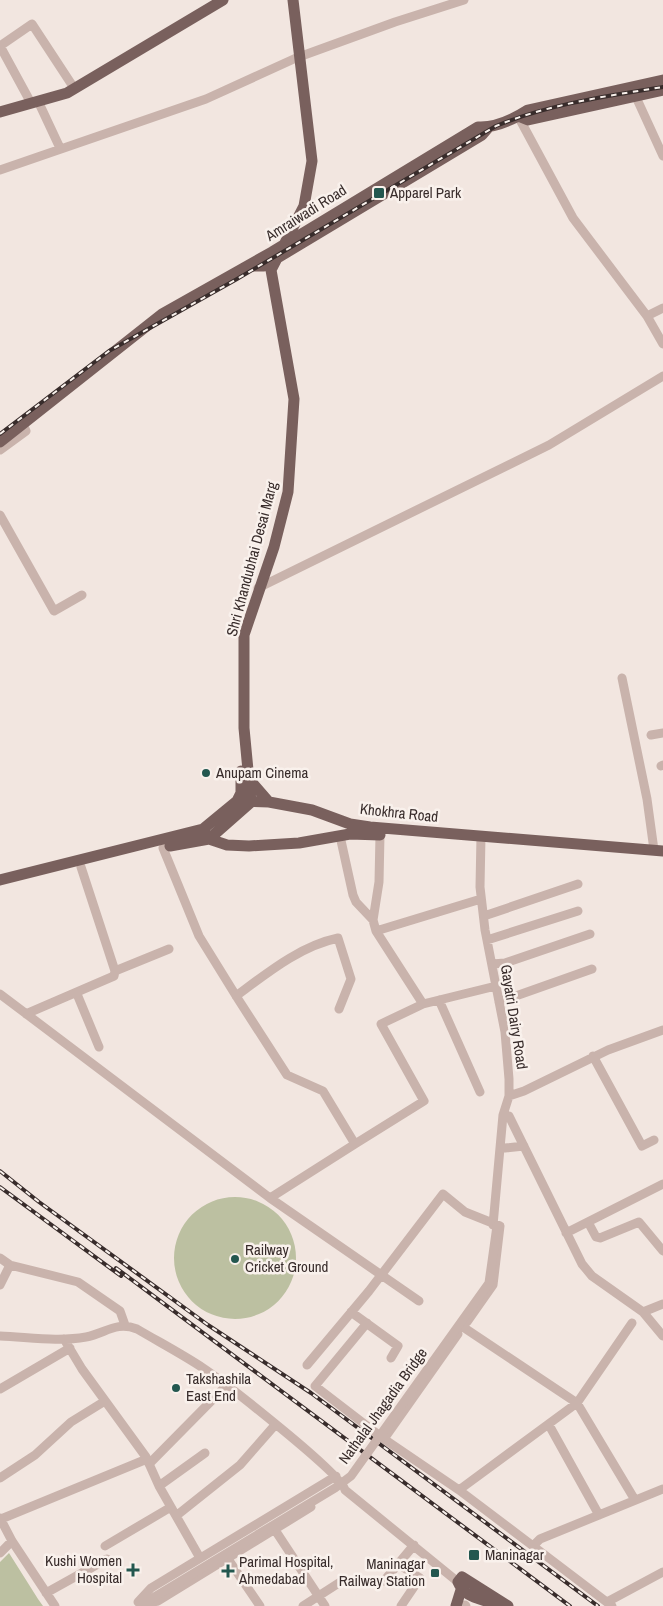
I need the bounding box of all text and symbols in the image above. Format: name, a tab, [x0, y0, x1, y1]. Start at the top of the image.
street label: Amraiwadi Road	[260, 179, 350, 246]
place label: Apparel Park	[389, 182, 462, 203]
marker: Apparel Park	[372, 186, 386, 200]
street label: Shri Khandubhai Desai Marg	[221, 479, 282, 639]
place label: Anupam Cinema	[215, 762, 308, 783]
marker: Anupam Cinema	[200, 767, 212, 779]
street label: Khokhra Road	[359, 798, 439, 827]
street label: Gayatri Dairy Road	[496, 963, 533, 1071]
place label: Railway Cricket Ground	[245, 1239, 328, 1277]
marker: Railway Cricket Ground	[229, 1253, 241, 1265]
street label: Nathalal Jhagadia Bridge	[333, 1343, 432, 1468]
place label: Takshashila East End	[186, 1368, 251, 1406]
marker: Takshashila East End	[170, 1382, 182, 1394]
place label: Maninagar	[485, 1544, 544, 1565]
marker: Maninagar	[467, 1548, 481, 1562]
place label: Kushi Women Hospital	[45, 1550, 122, 1588]
place label: Parimal Hospital, Ahmedabad	[238, 1551, 333, 1589]
place label: Maninagar Railway Station	[339, 1553, 425, 1591]
marker: Kushi Women Hospital	[126, 1563, 140, 1577]
marker: Parimal Hospital, Ahmedabad	[221, 1564, 235, 1578]
marker: Maninagar Railway Station	[429, 1567, 441, 1579]

